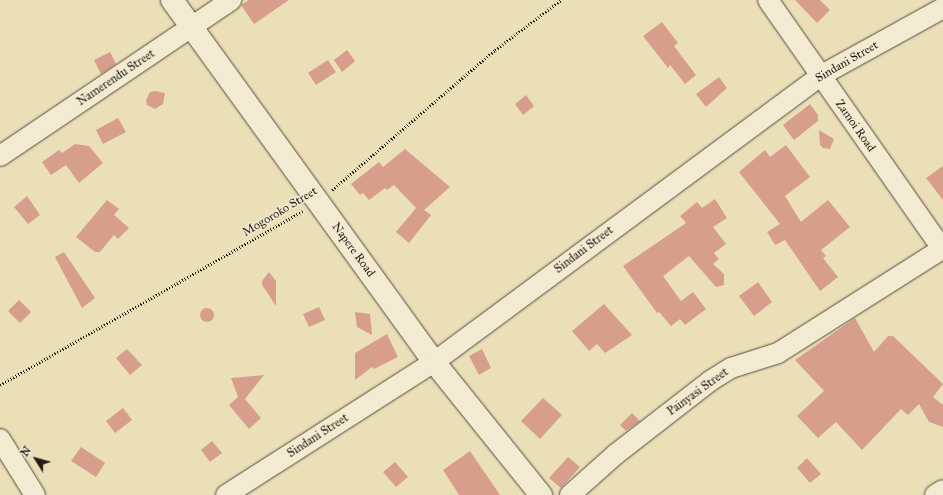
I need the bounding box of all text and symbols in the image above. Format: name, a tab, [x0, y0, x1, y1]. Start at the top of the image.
street label: Sindani Street	[813, 38, 881, 86]
street label: Namerendu Street	[74, 47, 158, 109]
street label: Zamoi Road	[832, 97, 878, 155]
street label: Mogoroko Street	[240, 184, 320, 240]
street label: Napere Road	[328, 220, 378, 280]
street label: Sindani Street	[552, 223, 616, 277]
street label: Painyasi Street	[665, 365, 731, 419]
street label: Sindani Street	[285, 411, 351, 461]
north arrow	[16, 439, 56, 479]
text: N	[18, 444, 34, 459]

